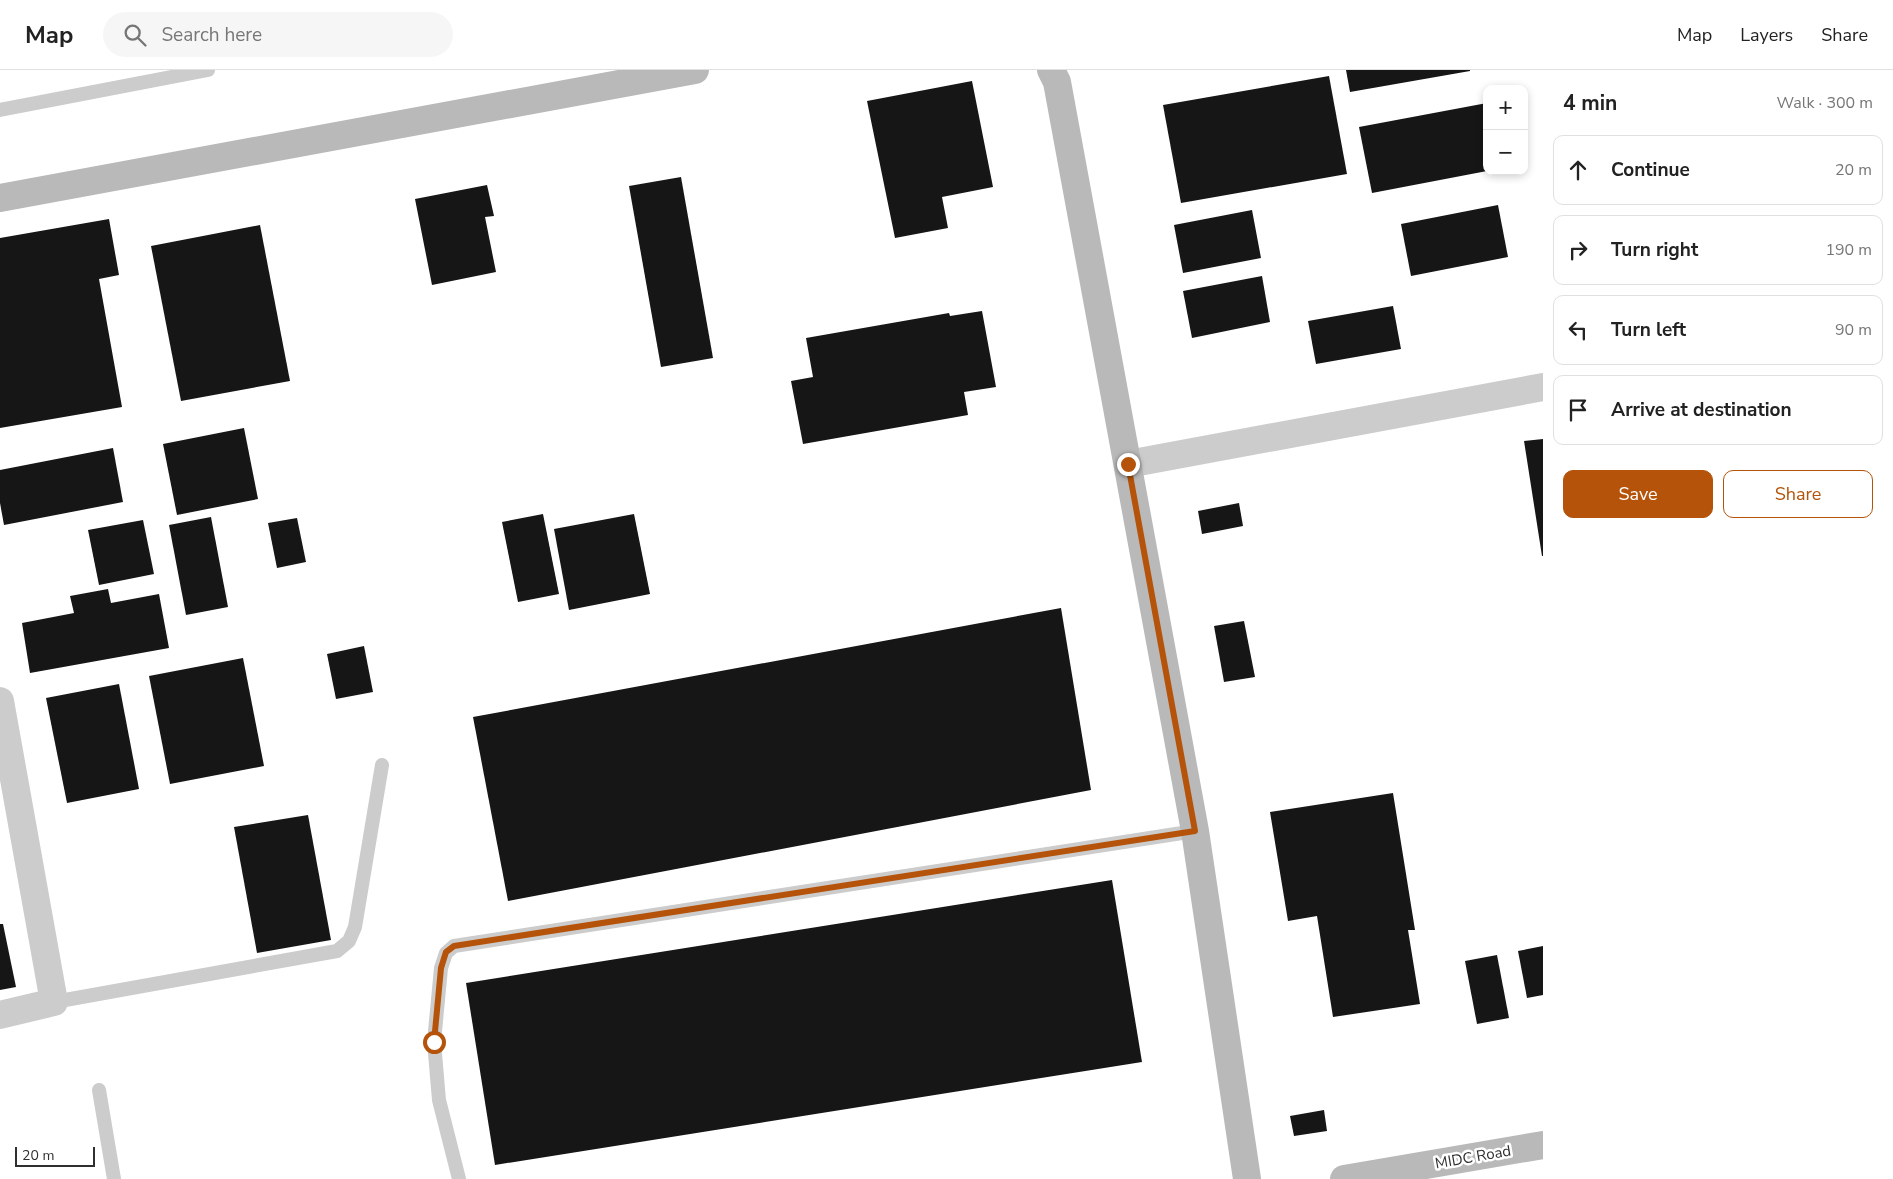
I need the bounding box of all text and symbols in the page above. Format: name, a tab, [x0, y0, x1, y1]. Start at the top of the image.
search box	[103, 12, 453, 57]
text: Map	[25, 19, 73, 51]
icon: search	[121, 21, 149, 49]
text: Search here	[161, 22, 262, 48]
text: Map	[1677, 23, 1712, 47]
text: Layers	[1740, 23, 1793, 47]
text: Share	[1821, 23, 1868, 47]
map controls	[1483, 85, 1528, 175]
button: +	[1483, 85, 1528, 130]
text: 4 min	[1563, 89, 1617, 117]
text: Walk · 300 m	[1777, 92, 1873, 114]
button: −	[1483, 130, 1528, 175]
icon: ahead	[1564, 156, 1592, 184]
text: Continue	[1611, 157, 1690, 183]
text: 20 m	[1835, 159, 1872, 181]
icon: right	[1564, 236, 1592, 264]
text: Turn right	[1611, 237, 1698, 263]
text: 190 m	[1825, 239, 1872, 261]
icon: left	[1564, 316, 1592, 344]
text: Turn left	[1611, 317, 1686, 343]
text: 90 m	[1835, 319, 1872, 341]
icon: arrive	[1564, 396, 1592, 424]
text: Arrive at destination	[1611, 397, 1792, 423]
route end	[1117, 453, 1140, 476]
button: Save	[1563, 470, 1713, 518]
button: Share	[1723, 470, 1873, 518]
route start	[423, 1031, 446, 1054]
street label: MIDC Road	[1434, 1140, 1512, 1174]
scale bar	[15, 1144, 95, 1167]
text: 20 m	[22, 1146, 54, 1165]

